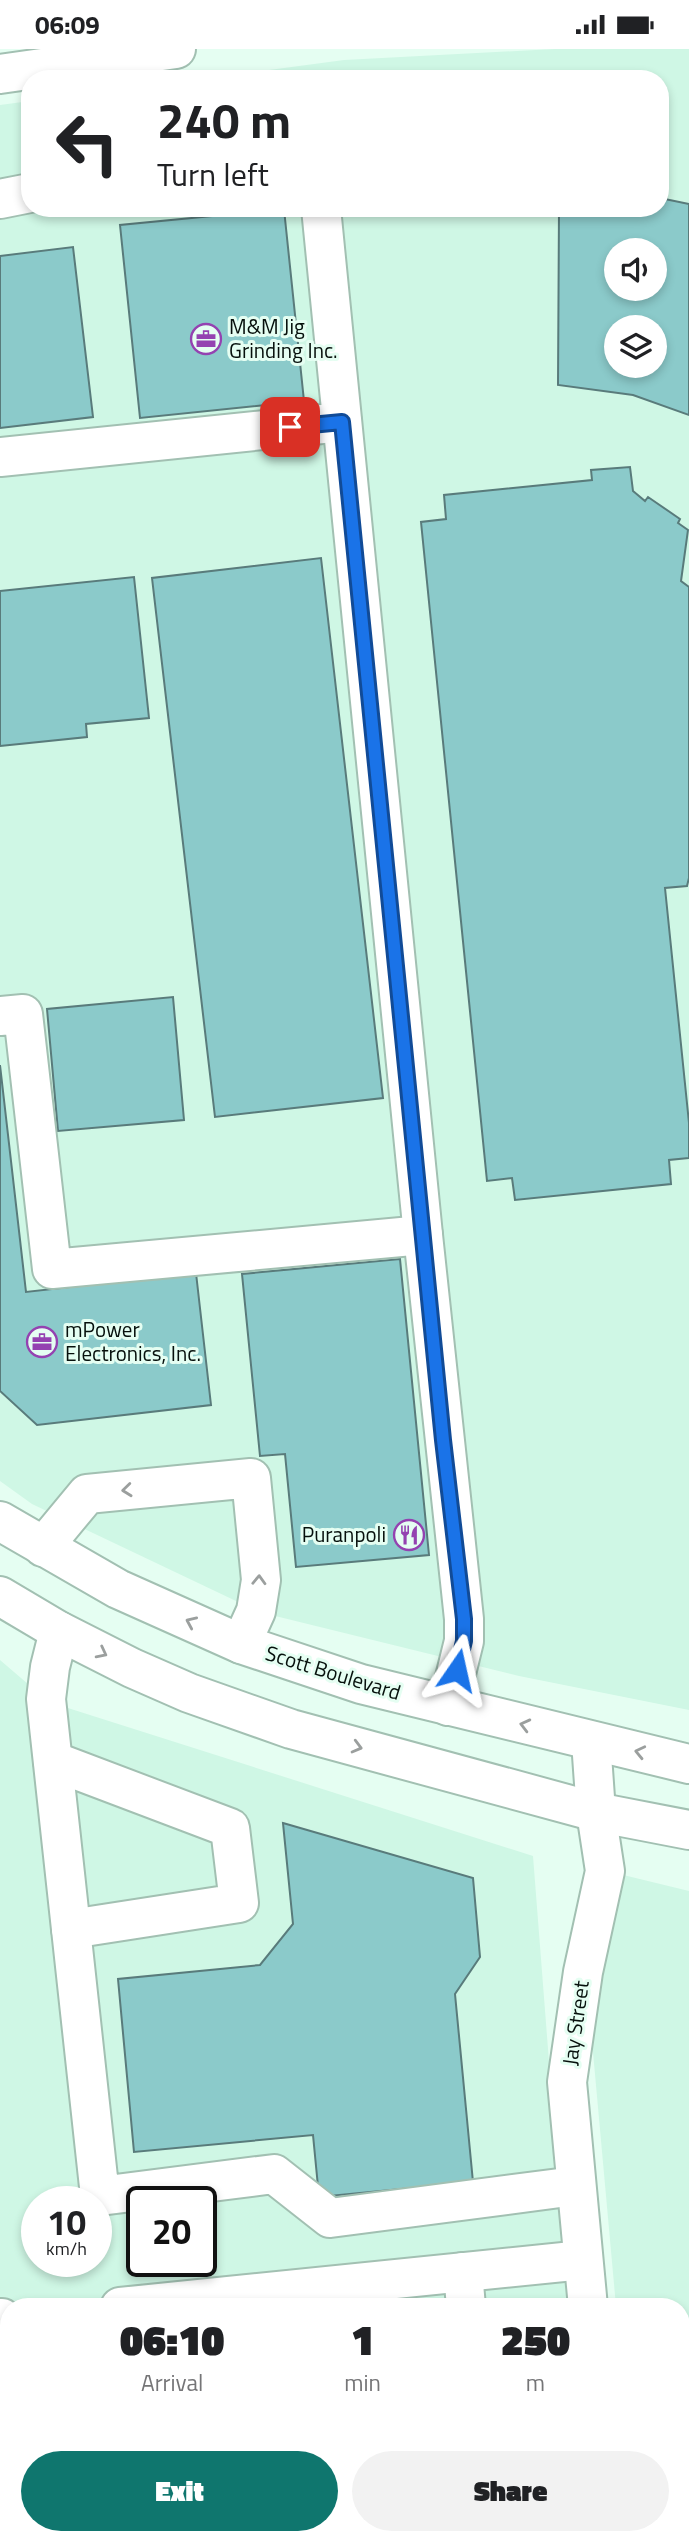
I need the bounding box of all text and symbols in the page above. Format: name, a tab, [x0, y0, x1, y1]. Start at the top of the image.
text: 06:09	[35, 5, 100, 44]
text: 240 m	[157, 82, 291, 157]
icon: left	[42, 98, 133, 189]
text: Turn left	[157, 150, 269, 198]
map controls	[604, 238, 667, 378]
button: sound	[604, 238, 667, 301]
place label: M&M Jig Grinding Inc.	[229, 310, 338, 366]
button: layers	[604, 315, 667, 378]
office icon: M&M Jig Grinding Inc.	[189, 322, 223, 356]
pin	[260, 397, 320, 457]
icon: arrive	[271, 408, 309, 446]
place label: mPower Electronics, Inc.	[65, 1313, 201, 1369]
office icon: mPower Electronics, Inc.	[25, 1325, 59, 1359]
one-way arrow	[121, 1482, 132, 1497]
place label: Puranpoli	[302, 1518, 386, 1550]
restaurant icon: Puranpoli	[392, 1518, 426, 1552]
one-way arrow	[251, 1574, 267, 1585]
one-way arrow	[186, 1616, 198, 1630]
position arrow	[420, 1633, 494, 1707]
street label: Scott Boulevard	[262, 1636, 405, 1708]
one-way arrow	[95, 1644, 107, 1658]
one-way arrow	[519, 1719, 531, 1733]
one-way arrow	[351, 1739, 363, 1753]
one-way arrow	[634, 1746, 646, 1761]
street label: Jay Street	[553, 1978, 597, 2067]
speed limit sign: 20	[126, 2186, 217, 2277]
text: 10	[47, 2195, 86, 2249]
text: km/h	[46, 2235, 87, 2262]
text: 06:10	[120, 2307, 224, 2371]
text: 1	[351, 2307, 374, 2371]
text: 250	[501, 2307, 570, 2371]
text: Arrival	[141, 2365, 203, 2400]
text: min	[344, 2365, 381, 2400]
text: m	[526, 2365, 545, 2400]
button: Exit	[21, 2451, 338, 2531]
button: Share	[352, 2451, 669, 2531]

